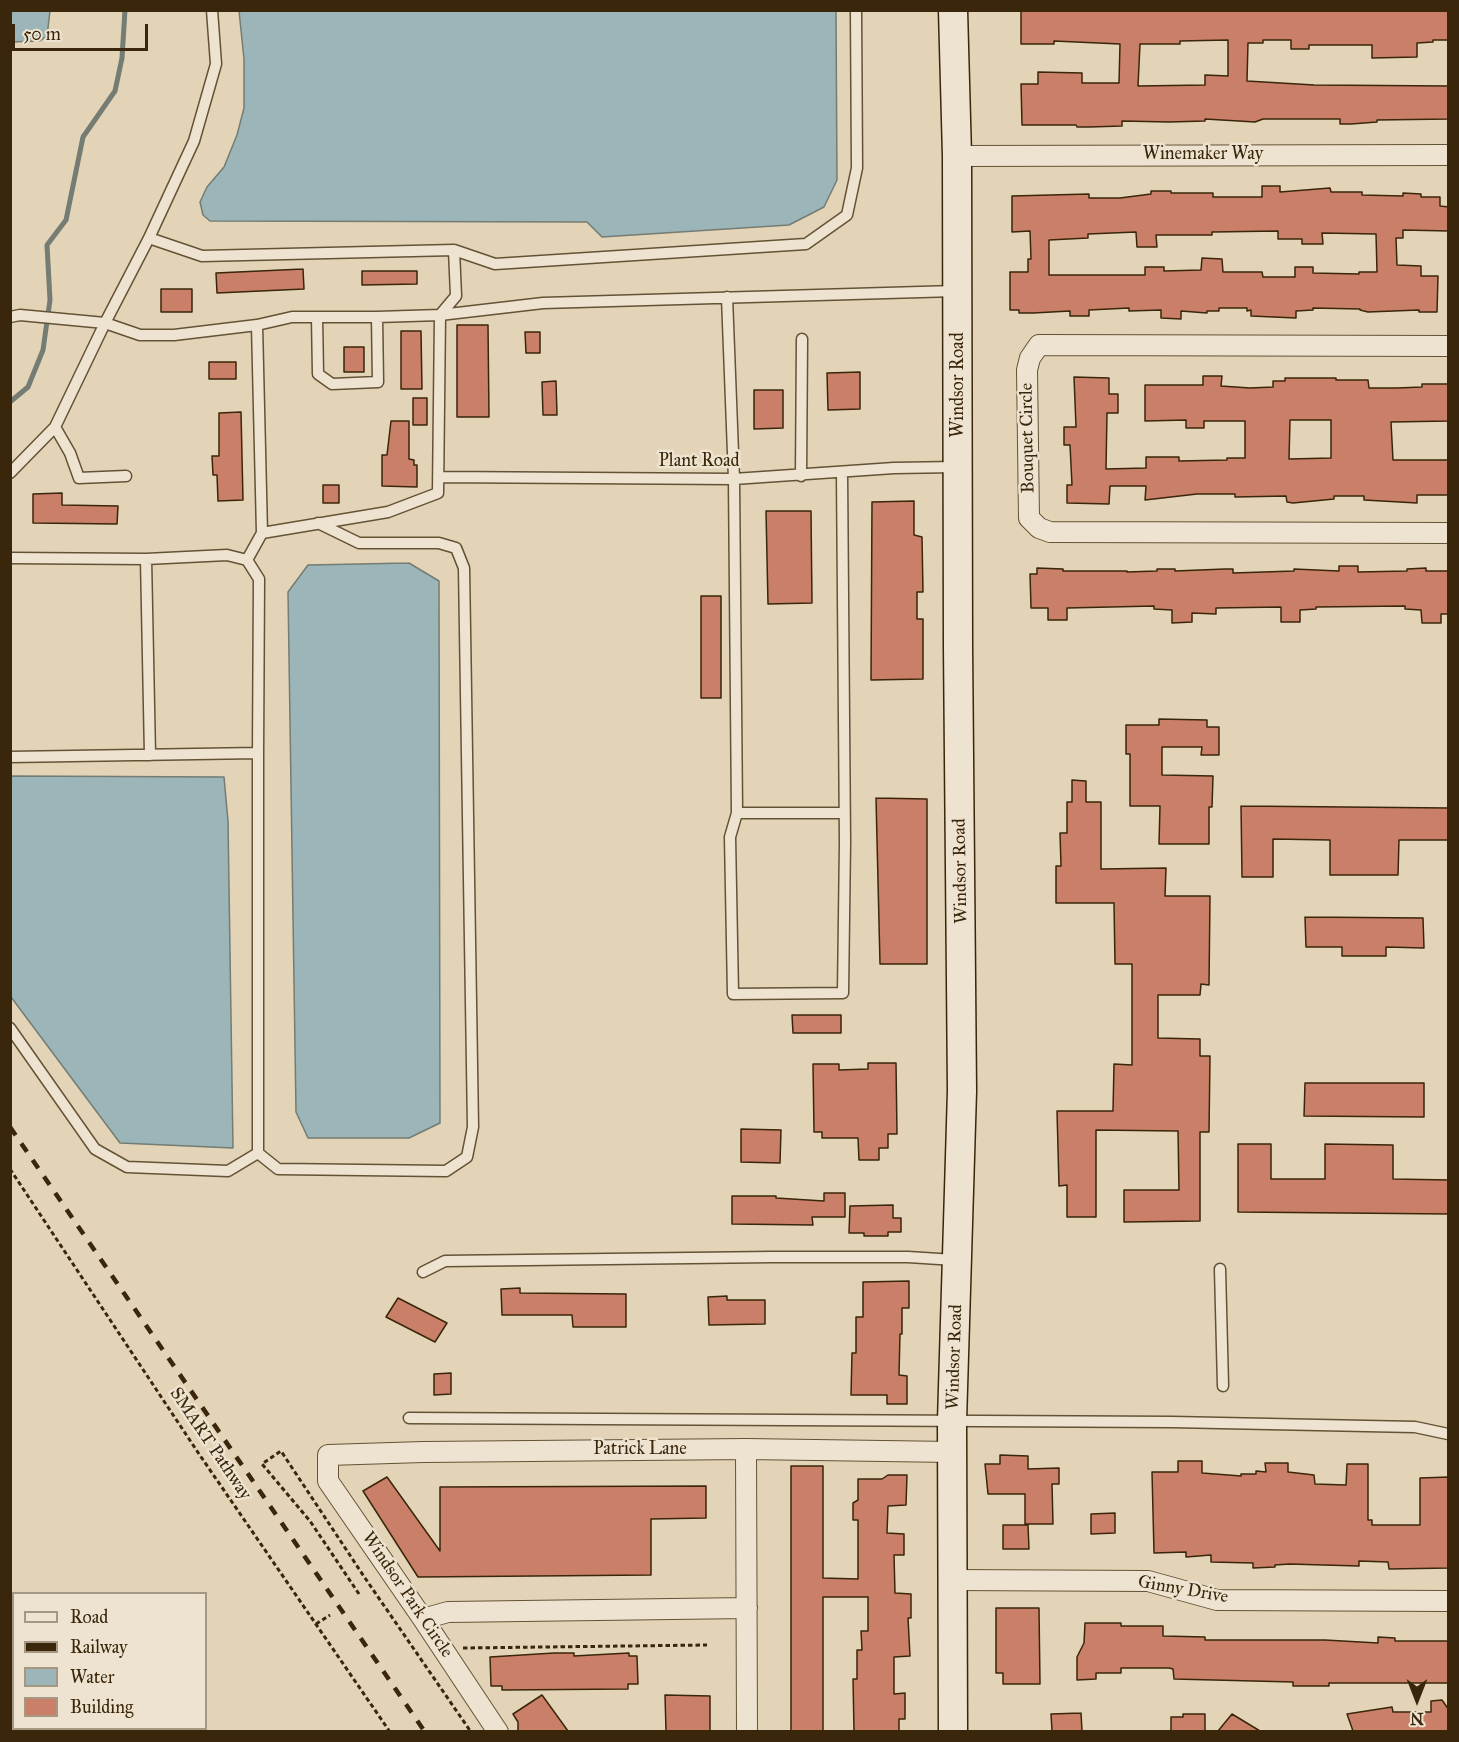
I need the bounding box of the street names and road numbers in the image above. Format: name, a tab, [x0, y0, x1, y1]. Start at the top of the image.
street label: Winemaker Way	[1143, 144, 1263, 166]
street label: Windsor Road	[948, 332, 970, 438]
street label: Bouquet Circle	[1016, 383, 1040, 493]
street label: Plant Road	[658, 451, 740, 473]
street label: Windsor Road	[949, 818, 973, 924]
street label: Windsor Road	[942, 1304, 968, 1410]
street label: SMART Pathway	[164, 1384, 256, 1504]
street label: Patrick Lane	[593, 1439, 687, 1461]
street label: Windsor Park Circle	[357, 1528, 457, 1662]
street label: Ginny Drive	[1136, 1571, 1230, 1609]

